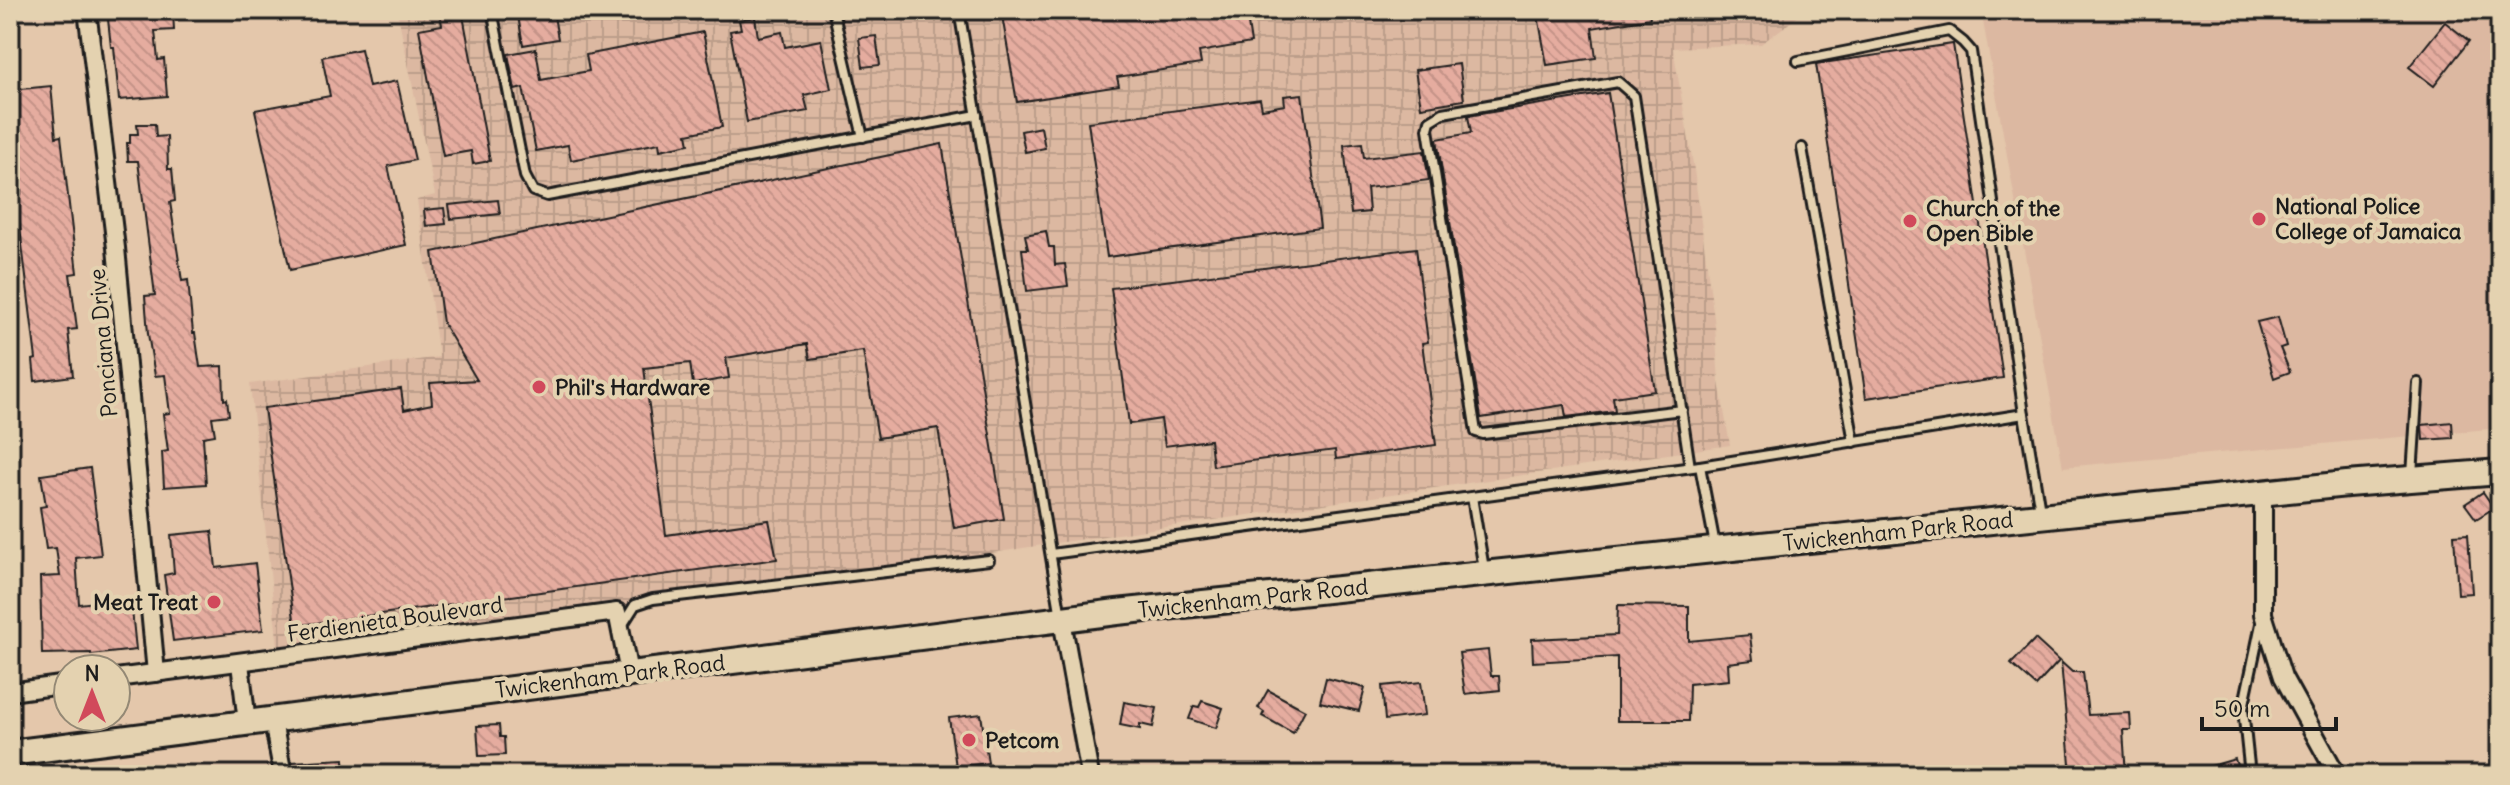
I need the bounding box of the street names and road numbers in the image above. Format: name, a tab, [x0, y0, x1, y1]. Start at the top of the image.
street label: Ponciana Drive	[83, 268, 123, 418]
street label: Twickenham Park Road	[1782, 505, 2015, 557]
street label: Twickenham Park Road	[1137, 572, 1370, 624]
street label: Ferdienieta Boulevard	[285, 590, 505, 648]
street label: Twickenham Park Road	[494, 648, 727, 704]

